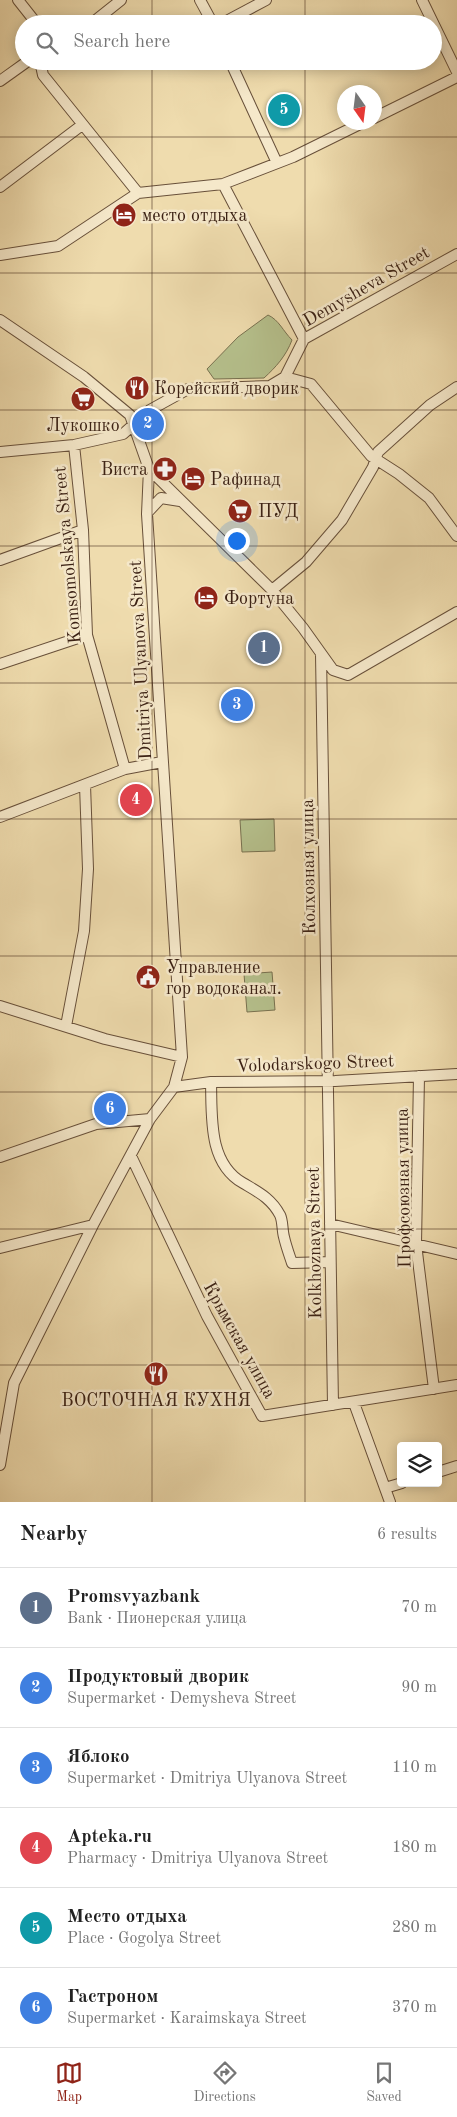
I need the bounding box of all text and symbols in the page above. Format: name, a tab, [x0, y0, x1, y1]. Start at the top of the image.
search box	[15, 15, 442, 70]
icon: search	[33, 29, 61, 57]
text: Search here	[73, 33, 170, 52]
north arrow	[337, 85, 382, 130]
pin: 5	[268, 91, 300, 129]
hotel icon: место отдыха	[111, 202, 137, 228]
place label: место отдыха	[142, 207, 247, 225]
street label: Demysheva Street	[300, 243, 433, 330]
restaurant icon: Корейский дворик	[124, 375, 150, 401]
place label: Корейский дворик	[154, 380, 299, 398]
supermarket icon: Лукошко	[70, 386, 96, 412]
pin: 2	[132, 405, 164, 443]
place label: Лукошко	[46, 417, 120, 435]
pharmacy icon: Виста	[152, 456, 178, 482]
place label: Виста	[101, 461, 148, 479]
street label: Komsomolskaya Street	[51, 465, 85, 644]
hotel icon: Рафинад	[180, 466, 206, 492]
place label: Рафинад	[210, 471, 281, 490]
supermarket icon: ПУД	[227, 498, 253, 524]
place label: ПУД	[258, 503, 298, 521]
your location	[224, 528, 250, 554]
street label: Dmitriya Ulyanova Street	[127, 560, 155, 760]
hotel icon: Фортуна	[193, 585, 219, 611]
place label: Фортуна	[224, 590, 294, 608]
pin: 1	[248, 629, 280, 667]
pin: 3	[221, 686, 253, 724]
pin: 4	[120, 781, 152, 819]
street label: Колхозная улица	[299, 799, 319, 935]
place label: Управление гор водоканал.	[166, 959, 282, 998]
public building icon: Управление гор водоканал.	[135, 964, 161, 990]
street label: Volodarskogo Street	[236, 1052, 394, 1076]
pin: 6	[94, 1090, 126, 1128]
street label: Профсоюзная улица	[394, 1108, 415, 1268]
street label: Kolkhoznaya Street	[305, 1167, 325, 1319]
street label: Крымская улица	[200, 1279, 279, 1402]
restaurant icon: ВОСТОЧНАЯ КУХНЯ	[143, 1361, 169, 1387]
place label: ВОСТОЧНАЯ КУХНЯ	[61, 1392, 251, 1410]
map controls	[397, 1442, 442, 1487]
button: layers	[397, 1442, 442, 1487]
text: Nearby	[20, 1524, 88, 1545]
text: 6 results	[377, 1527, 437, 1543]
text: Promsvyazbank	[67, 1588, 200, 1607]
text: 1	[31, 1600, 41, 1616]
text: 70 m	[401, 1600, 437, 1616]
text: Bank · Пионерская улица	[67, 1611, 247, 1627]
text: Продуктовый дворик	[67, 1668, 249, 1687]
text: 2	[31, 1680, 41, 1696]
text: 90 m	[401, 1680, 437, 1696]
text: Supermarket · Demysheva Street	[67, 1691, 296, 1707]
text: Яблоко	[67, 1748, 130, 1767]
text: 3	[31, 1760, 41, 1776]
text: 110 m	[392, 1760, 437, 1776]
text: Supermarket · Dmitriya Ulyanova Street	[67, 1771, 347, 1787]
text: Apteka.ru	[67, 1828, 152, 1847]
text: 4	[31, 1840, 41, 1856]
text: 180 m	[392, 1840, 437, 1856]
text: Pharmacy · Dmitriya Ulyanova Street	[67, 1851, 328, 1867]
text: Место отдыха	[67, 1908, 187, 1927]
text: 5	[31, 1920, 41, 1936]
text: 280 m	[392, 1920, 437, 1936]
text: Place · Gogolya Street	[67, 1931, 221, 1947]
text: Гастроном	[67, 1988, 158, 2007]
text: 6	[31, 2000, 41, 2016]
text: 370 m	[392, 2000, 437, 2016]
text: Supermarket · Karaimskaya Street	[67, 2011, 307, 2027]
tab: Map	[55, 2059, 83, 2106]
tab: Directions	[194, 2059, 256, 2106]
tab: Saved	[366, 2059, 402, 2106]

